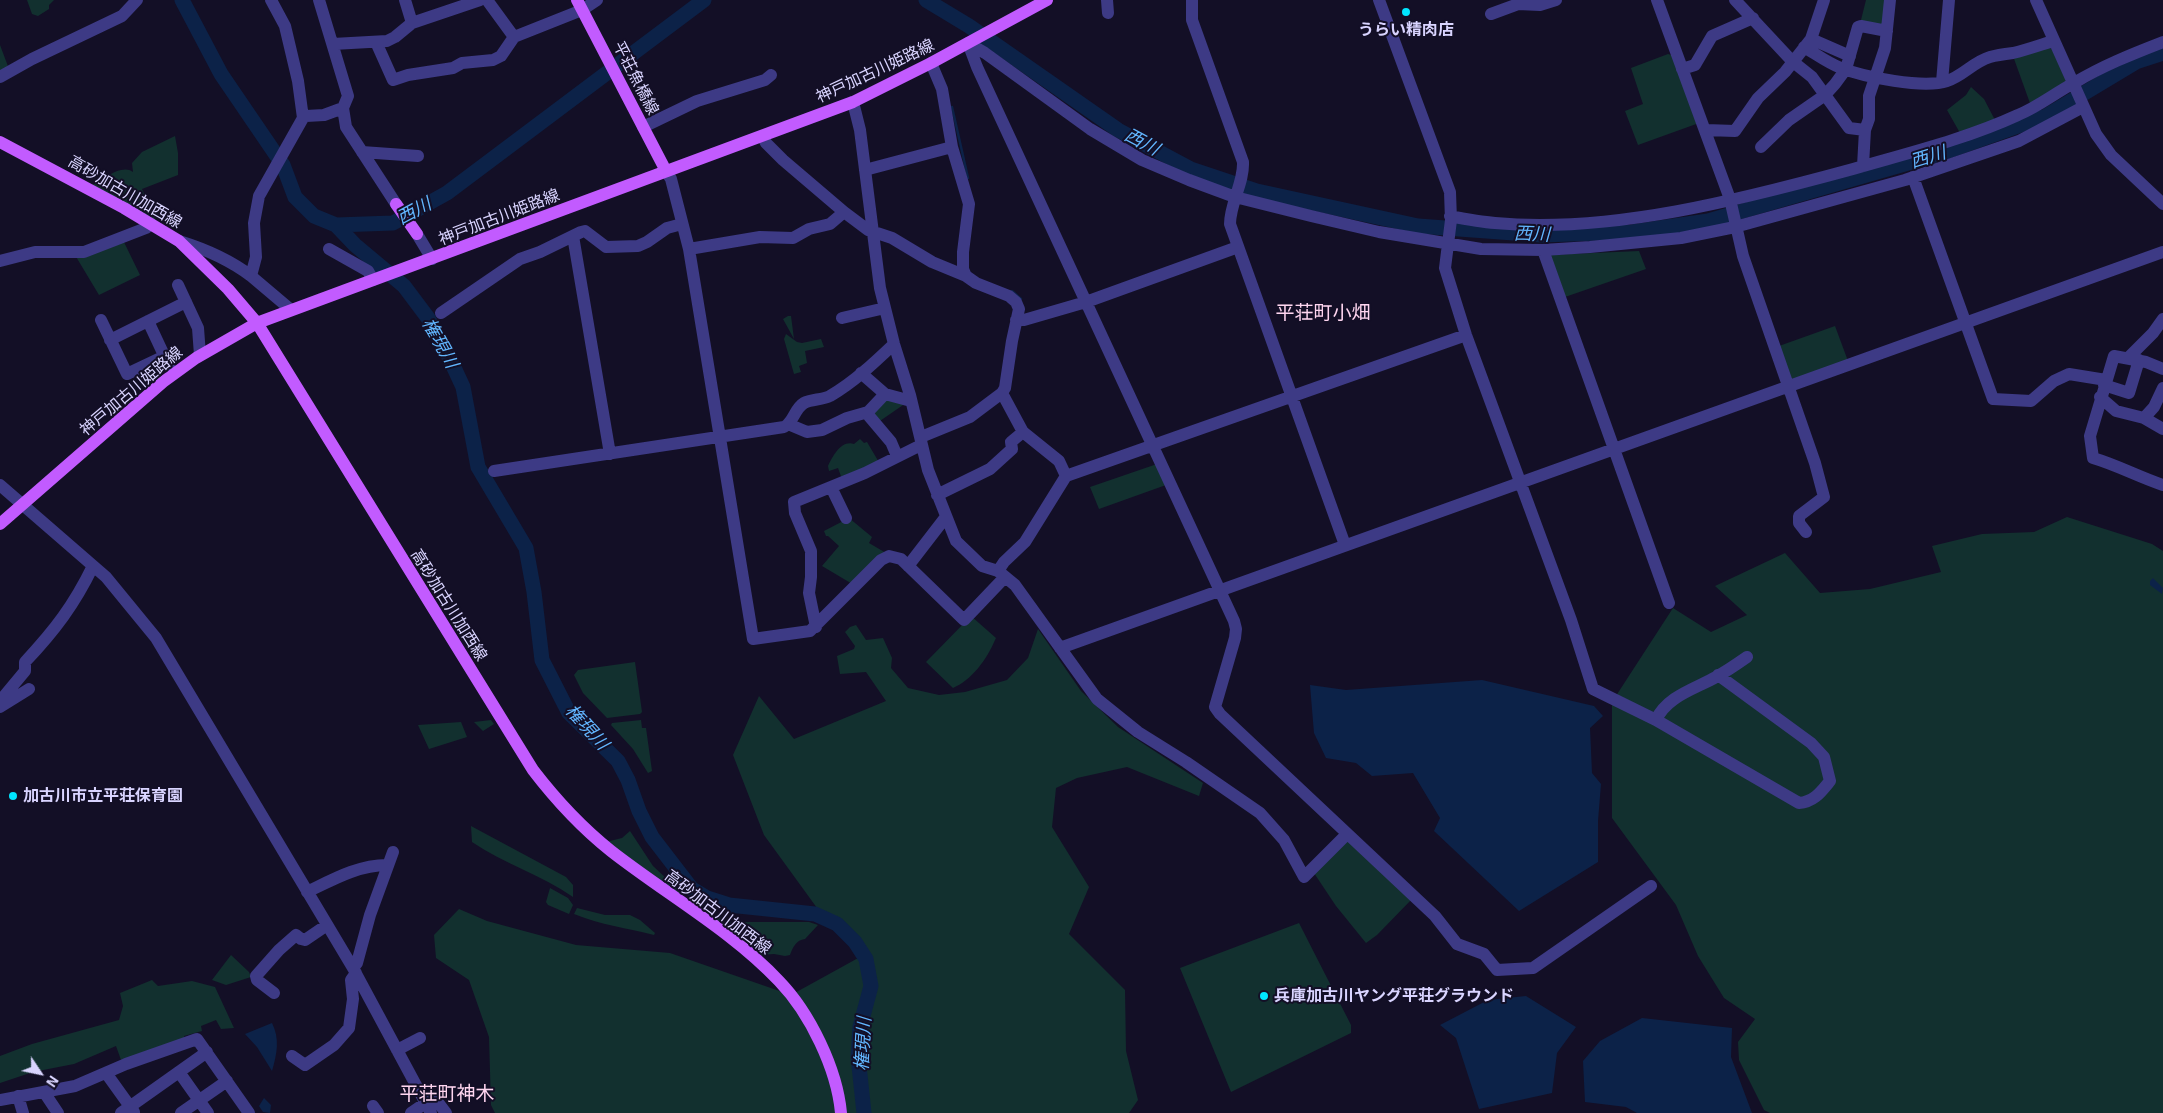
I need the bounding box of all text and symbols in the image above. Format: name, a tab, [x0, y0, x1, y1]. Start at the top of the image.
marker: うらい精肉店	[1400, 6, 1412, 18]
place label: うらい精肉店	[1358, 20, 1454, 40]
street label: 神戸加古川姫路線	[813, 35, 937, 107]
street label: 平荘魚橋線	[609, 38, 663, 118]
water label: 西川	[1121, 124, 1163, 160]
water label: 西川	[1908, 141, 1948, 173]
street label: 高砂加古川加西線	[65, 152, 185, 232]
street label: 神戸加古川姫路線	[436, 185, 562, 249]
water label: 西川	[393, 193, 435, 229]
water label: 西川	[1514, 223, 1550, 245]
district label: 平荘町小畑	[1276, 302, 1370, 324]
water label: 権現川	[417, 314, 463, 372]
street label: 神戸加古川姫路線	[76, 343, 186, 439]
street label: 高砂加古川加西線	[407, 546, 491, 664]
water label: 権現川	[561, 700, 613, 754]
place label: 加古川市立平荘保育園	[23, 786, 183, 806]
marker: 加古川市立平荘保育園	[7, 790, 19, 802]
street label: 高砂加古川加西線	[661, 866, 775, 958]
place label: 兵庫加古川ヤング平荘グラウンド	[1274, 986, 1514, 1006]
marker: 兵庫加古川ヤング平荘グラウンド	[1258, 990, 1270, 1002]
water label: 権現川	[851, 1016, 875, 1072]
north arrow	[15, 1048, 65, 1098]
text: N	[43, 1073, 63, 1091]
district label: 平荘町神木	[400, 1083, 494, 1105]

